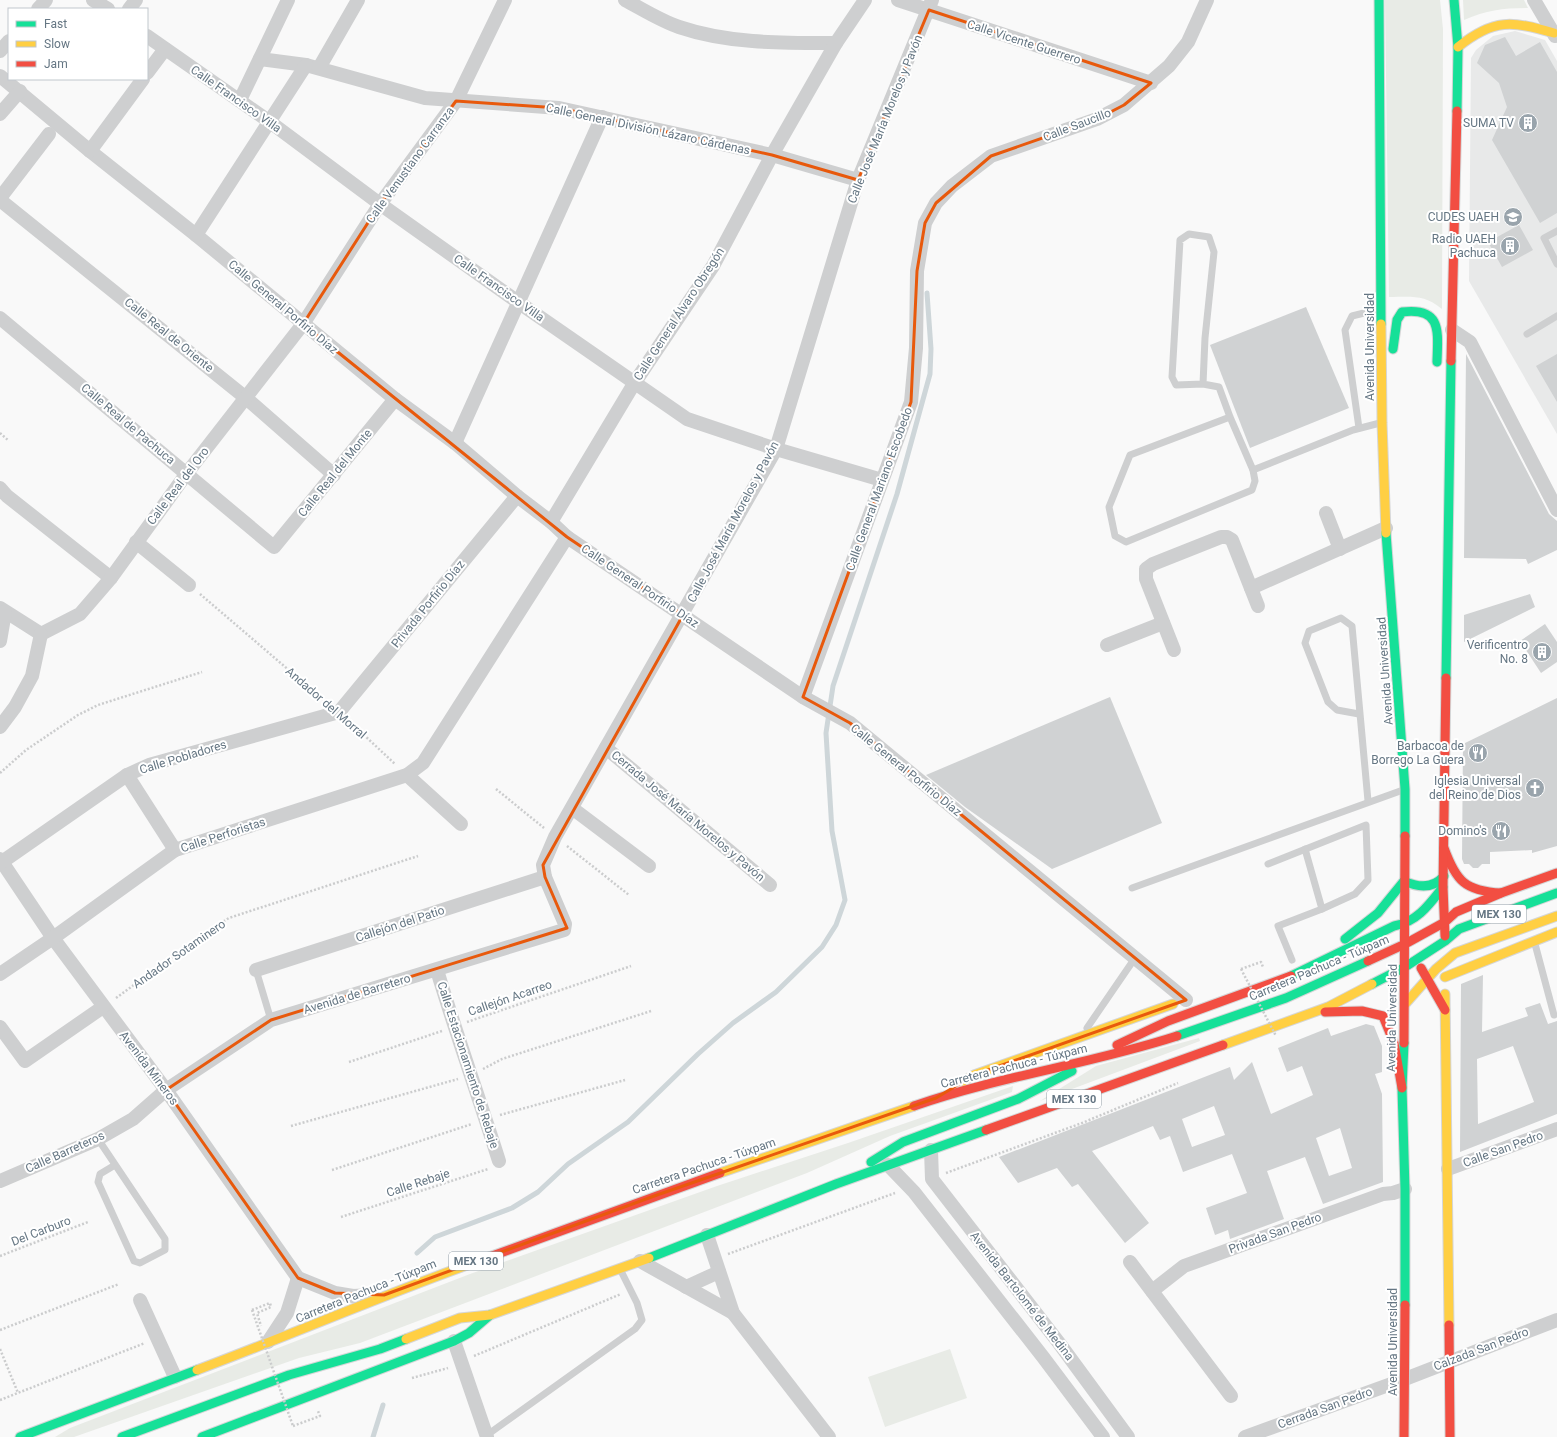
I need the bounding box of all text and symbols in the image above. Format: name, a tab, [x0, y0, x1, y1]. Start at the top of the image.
legend	[8, 8, 148, 80]
text: Fast	[44, 17, 67, 31]
street label: Calle Vicente Guerrero	[965, 17, 1083, 67]
street label: Calle José María Morelos y Pavón	[845, 33, 925, 205]
text: Slow	[44, 37, 70, 51]
text: Jam	[44, 57, 68, 71]
street label: Calle Francisco Villa	[188, 62, 284, 136]
street label: Calle General División Lázaro Cárdenas	[545, 100, 751, 158]
street label: Calle Venustiano Carranza	[363, 104, 457, 226]
street label: Calle Saucillo	[1041, 106, 1113, 144]
building icon: SUMA TV	[1517, 112, 1539, 134]
place label: SUMA TV	[1463, 116, 1514, 130]
school or university icon: CUDES UAEH	[1502, 206, 1524, 228]
place label: CUDES UAEH	[1428, 210, 1499, 224]
place label: Radio UAEH Pachuca	[1432, 232, 1496, 260]
building icon: Radio UAEH Pachuca	[1499, 235, 1521, 257]
street label: Calle General Álvaro Obregón	[630, 244, 727, 383]
street label: Calle Francisco Villa	[451, 251, 547, 325]
street label: Calle General Porfirio Díaz	[225, 257, 341, 357]
street label: Avenida Universidad	[1363, 293, 1377, 401]
street label: Calle Real de Oriente	[122, 295, 216, 375]
street label: Calle Real de Pachuca	[78, 381, 178, 467]
street label: Calle General Mariano Escobedo	[843, 405, 915, 573]
street label: Calle Real del Monte	[295, 426, 375, 520]
street label: Calle José María Morelos y Pavón	[684, 439, 782, 605]
street label: Calle Real del Oro	[144, 444, 212, 528]
street label: Calle General Porfirio Díaz	[579, 541, 701, 631]
street label: Privada Porfirio Díaz	[388, 557, 468, 650]
street label: Avenida Universidad	[1374, 617, 1396, 725]
place label: Verificentro No. 8	[1467, 638, 1528, 666]
building icon: Verificentro No. 8	[1531, 641, 1553, 663]
street label: Andador del Morral	[283, 664, 369, 742]
street label: Calle General Porfirio Díaz	[848, 721, 964, 819]
street label: Calle Pobladores	[138, 737, 228, 777]
place label: Barbacoa de Borrego La Guera	[1371, 739, 1464, 767]
restaurant icon: Barbacoa de Borrego La Guera	[1467, 742, 1489, 764]
street label: Cerrada José María Morelos y Pavón	[609, 748, 767, 884]
place label: Iglesia Universal del Reino de Dios	[1429, 774, 1521, 802]
church icon: Iglesia Universal del Reino de Dios	[1524, 777, 1546, 799]
street label: Calle Perforistas	[179, 815, 267, 855]
restaurant icon: Domino's	[1490, 820, 1512, 842]
place label: Domino's	[1438, 824, 1487, 838]
street label: Callejón del Patio	[354, 903, 446, 945]
road number: MEX 130	[1472, 905, 1526, 923]
street label: Andador Sotaminero	[130, 917, 228, 991]
street label: Carretera Pachuca - Túxpam	[1247, 932, 1391, 1004]
street label: Avenida Universidad	[1384, 964, 1400, 1072]
street label: Avenida de Barretero	[302, 971, 412, 1017]
street label: Callejón Acarreo	[466, 977, 554, 1019]
street label: Calle Estacionamiento de Rebaje	[434, 980, 502, 1150]
street label: Avenida Mineros	[117, 1028, 181, 1108]
street label: Carretera Pachuca - Túxpam	[939, 1041, 1089, 1091]
road number: MEX 130	[1047, 1090, 1101, 1108]
street label: Calle Barreteros	[23, 1128, 107, 1176]
street label: Calle San Pedro	[1461, 1128, 1545, 1170]
street label: Carretera Pachuca - Túxpam	[630, 1135, 778, 1197]
street label: Calle Rebaje	[385, 1166, 451, 1200]
street label: Privada San Pedro	[1227, 1210, 1323, 1256]
street label: Del Carburo	[9, 1213, 73, 1249]
street label: Avenida Bartolomé de Medina	[967, 1229, 1077, 1363]
road number: MEX 130	[449, 1252, 503, 1270]
street label: Carretera Pachuca - Túxpam	[294, 1256, 438, 1326]
street label: Avenida Universidad	[1386, 1288, 1400, 1396]
street label: Calzada San Pedro	[1431, 1324, 1531, 1374]
street label: Cerrada San Pedro	[1276, 1384, 1374, 1432]

